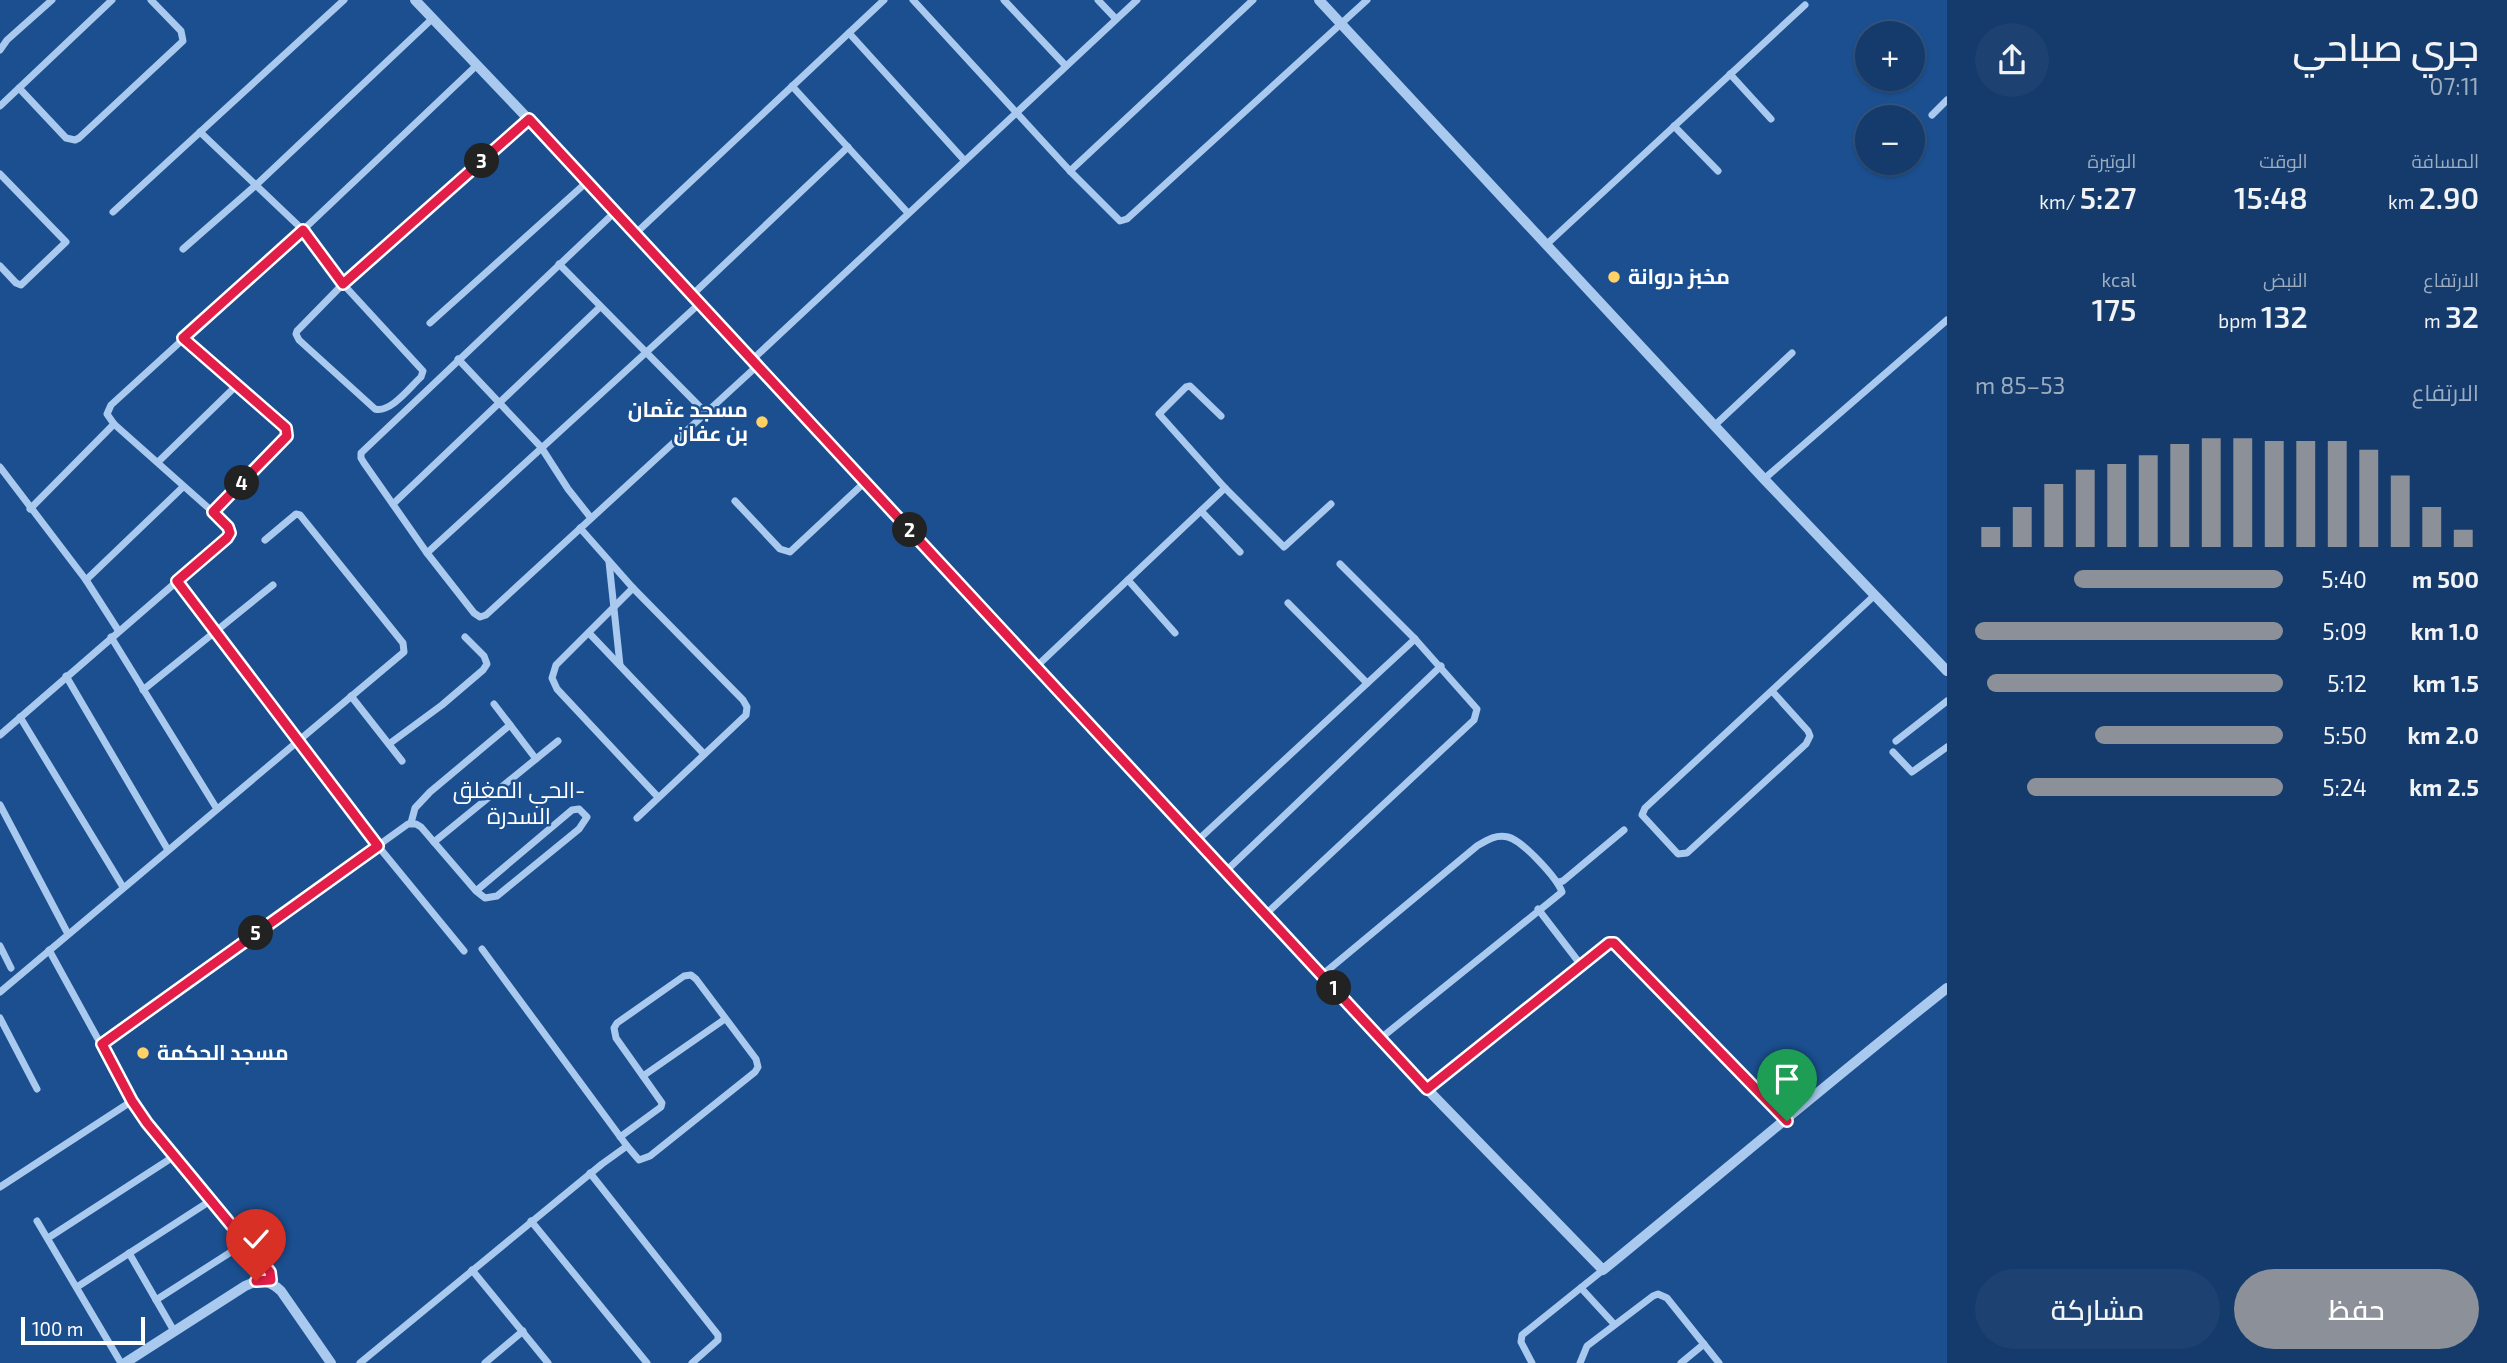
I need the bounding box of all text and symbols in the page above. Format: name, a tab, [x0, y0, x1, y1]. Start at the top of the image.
map controls	[1855, 21, 1925, 175]
button: +	[1855, 21, 1925, 91]
button: share	[1975, 23, 2049, 97]
text: جري صباحي	[2292, 23, 2479, 69]
text: 07:11	[2430, 72, 2479, 100]
button: −	[1855, 105, 1925, 175]
pin: 3	[464, 144, 500, 178]
text: 3	[476, 149, 487, 172]
text: الوتيرة	[2088, 149, 2136, 172]
text: الوقت	[2259, 149, 2308, 172]
text: المسافة	[2411, 149, 2479, 172]
text: 5:27	[2080, 179, 2136, 215]
text: 15:48	[2234, 179, 2308, 215]
text: 2.90	[2419, 179, 2479, 215]
text: /km	[2039, 190, 2080, 213]
text: km	[2388, 190, 2419, 213]
place label: مخبز دروانة	[1628, 263, 1730, 290]
text: kcal	[2102, 268, 2136, 291]
text: النبض	[2263, 268, 2308, 291]
text: الارتفاع	[2423, 268, 2479, 291]
marker: مخبز دروانة	[1606, 269, 1622, 285]
text: 175	[2092, 291, 2136, 327]
text: 132	[2261, 298, 2308, 334]
text: 32	[2445, 298, 2479, 334]
text: bpm	[2218, 309, 2261, 332]
text: m	[2424, 309, 2445, 332]
text: 53–85 m	[1975, 371, 2065, 399]
text: الارتفاع	[2412, 378, 2479, 406]
place label: مسجد عثمان بن عفان	[628, 396, 748, 446]
marker: مسجد عثمان بن عفان	[754, 414, 770, 430]
pin: 4	[224, 466, 260, 500]
text: 4	[235, 471, 248, 494]
pin: 2	[892, 512, 928, 548]
text: 2	[904, 518, 915, 541]
text: 5:40	[2321, 565, 2367, 593]
text: 500 m	[2412, 565, 2479, 593]
text: 5:09	[2322, 617, 2367, 645]
text: 1.0 km	[2411, 617, 2479, 645]
text: 5:12	[2327, 669, 2367, 697]
text: 1.5 km	[2413, 669, 2479, 697]
text: 5:50	[2323, 721, 2367, 749]
text: 2.0 km	[2407, 721, 2479, 749]
text: 5:24	[2322, 773, 2367, 801]
text: 2.5 km	[2409, 773, 2479, 801]
district label: الحي المغلق- السدرة	[453, 775, 585, 829]
pin: 5	[238, 916, 274, 950]
text: 5	[250, 921, 261, 944]
pin: 1	[1316, 970, 1352, 1006]
text: 1	[1329, 976, 1338, 999]
place label: مسجد الحكمة	[157, 1039, 289, 1065]
marker: مسجد الحكمة	[135, 1045, 151, 1061]
pin	[1757, 1049, 1817, 1121]
icon: arrive	[1768, 1060, 1806, 1098]
pin	[226, 1209, 286, 1281]
icon: check	[237, 1220, 275, 1258]
button: مشاركة	[1975, 1269, 2220, 1349]
button: حفظ	[2234, 1269, 2479, 1349]
scale bar	[21, 1314, 145, 1346]
text: 100 m	[32, 1317, 83, 1340]

